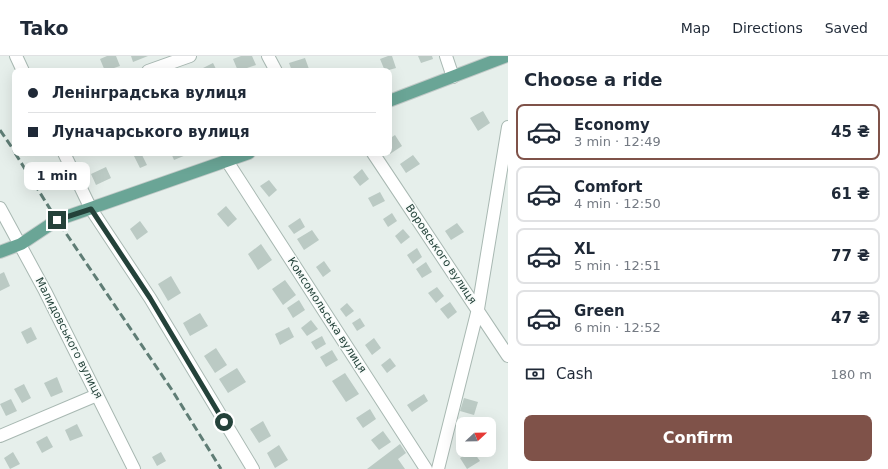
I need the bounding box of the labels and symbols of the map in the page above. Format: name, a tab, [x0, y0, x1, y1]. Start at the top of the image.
callout: 1 min	[24, 162, 90, 190]
street label: Воровського вулиця	[403, 202, 479, 306]
route end	[48, 211, 66, 229]
street label: Комсомольська вулиця	[285, 255, 369, 375]
street label: Малидовського вулиця	[33, 275, 105, 401]
route start	[215, 413, 233, 431]
north arrow	[456, 417, 496, 457]

